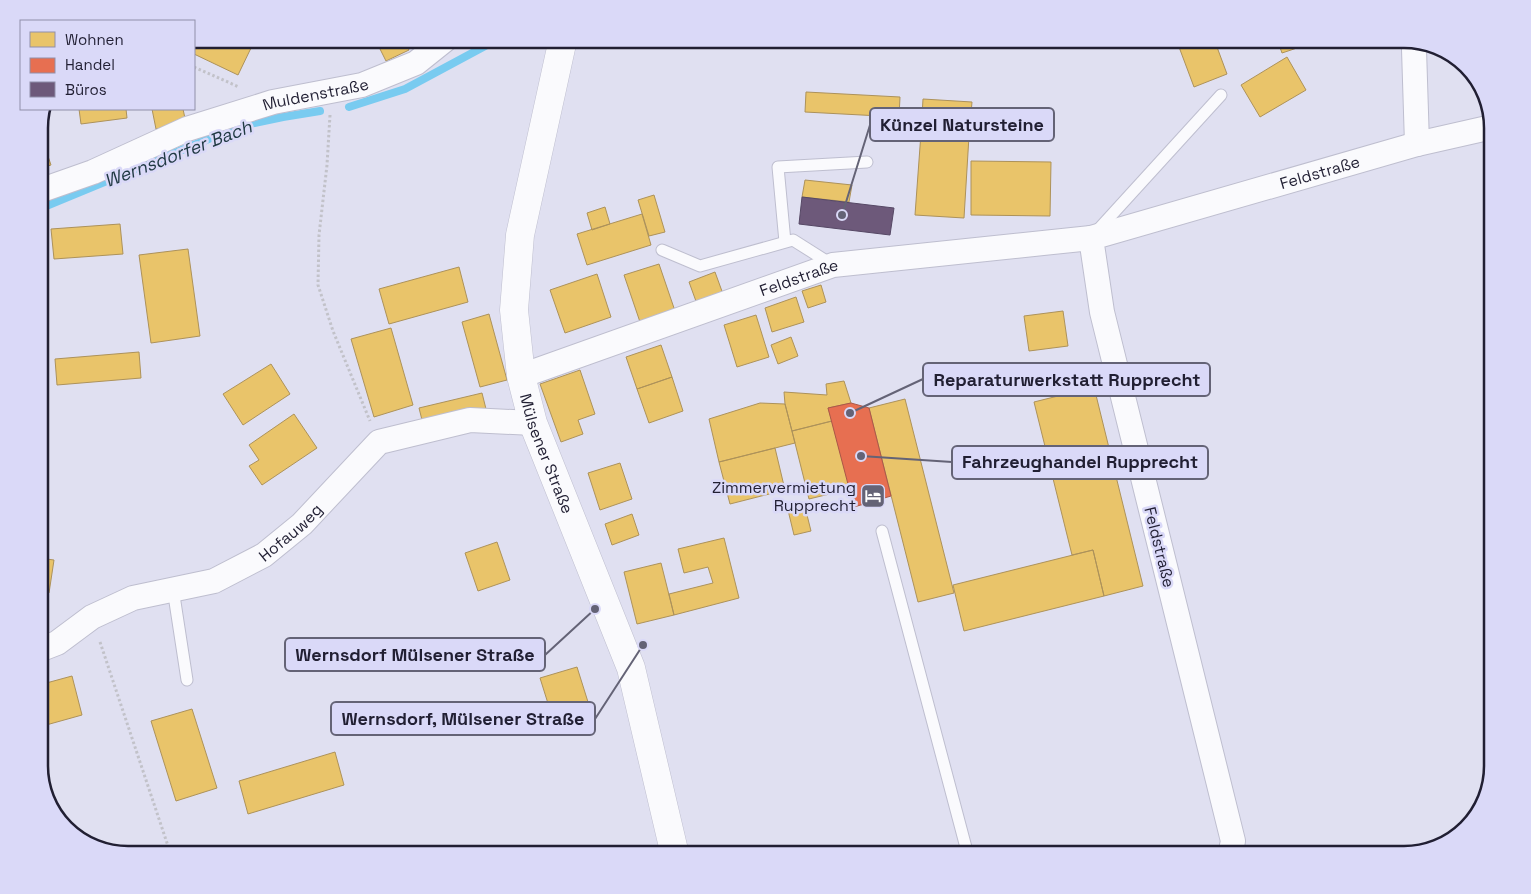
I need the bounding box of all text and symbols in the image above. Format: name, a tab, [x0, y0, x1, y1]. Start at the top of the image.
legend	[20, 20, 195, 110]
text: Wohnen	[65, 30, 124, 49]
text: Handel	[65, 55, 115, 74]
street label: Muldenstraße	[260, 73, 372, 116]
text: Büros	[65, 80, 107, 99]
callout: Künzel Natursteine	[870, 108, 1054, 141]
text: Künzel Natursteine	[880, 113, 1044, 136]
water label: Wernsdorfer Bach	[101, 114, 256, 192]
street label: Feldstraße	[1277, 151, 1362, 194]
street label: Feldstraße	[757, 255, 839, 301]
callout: Reparaturwerkstatt Rupprecht	[923, 363, 1210, 396]
text: Reparaturwerkstatt Rupprecht	[934, 368, 1200, 391]
street label: Mülsener Straße	[515, 391, 578, 517]
callout: Fahrzeughandel Rupprecht	[952, 446, 1208, 479]
text: Fahrzeughandel Rupprecht	[962, 450, 1198, 473]
place label: Zimmervermietung Rupprecht	[712, 477, 856, 516]
hotel icon: Zimmervermietung Rupprecht	[860, 483, 886, 509]
street label: Hofauweg	[254, 499, 327, 566]
street label: Feldstraße	[1139, 505, 1180, 590]
callout: Wernsdorf Mülsener Straße	[285, 638, 545, 671]
text: Wernsdorf Mülsener Straße	[295, 643, 535, 666]
callout: Wernsdorf, Mülsener Straße	[331, 702, 595, 735]
text: Wernsdorf, Mülsener Straße	[342, 707, 584, 730]

